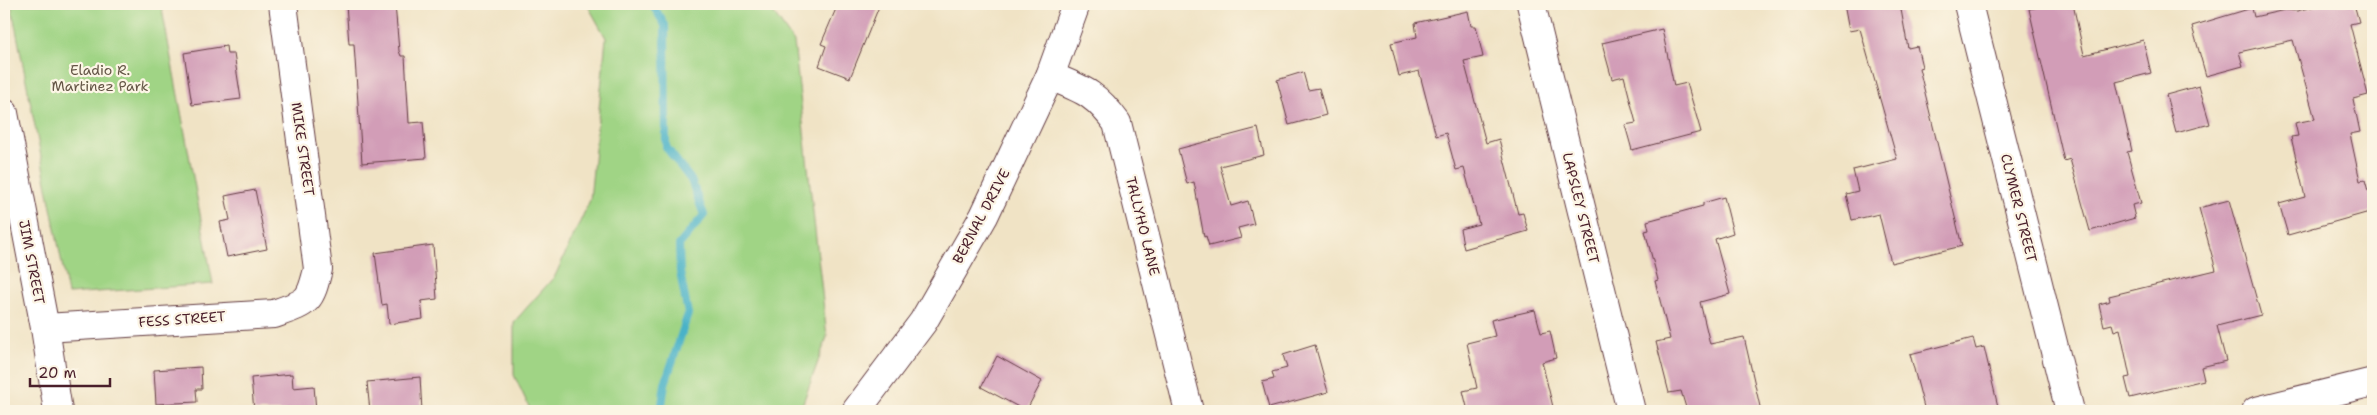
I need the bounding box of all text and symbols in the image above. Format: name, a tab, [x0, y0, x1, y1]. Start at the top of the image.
park label: Eladio R. Martinez Park	[51, 61, 149, 95]
street label: MIKE STREET	[288, 101, 319, 197]
street label: LAPSLEY STREET	[1559, 151, 1604, 266]
street label: CLYMER STREET	[1997, 152, 2041, 265]
street label: BERNAL DRIVE	[948, 165, 1014, 267]
street label: TALLYHO LANE	[1122, 175, 1164, 278]
street label: JIM STREET	[15, 218, 49, 306]
street label: FESS STREET	[138, 307, 227, 331]
scale bar	[30, 355, 110, 387]
text: 20 m	[38, 363, 77, 383]

